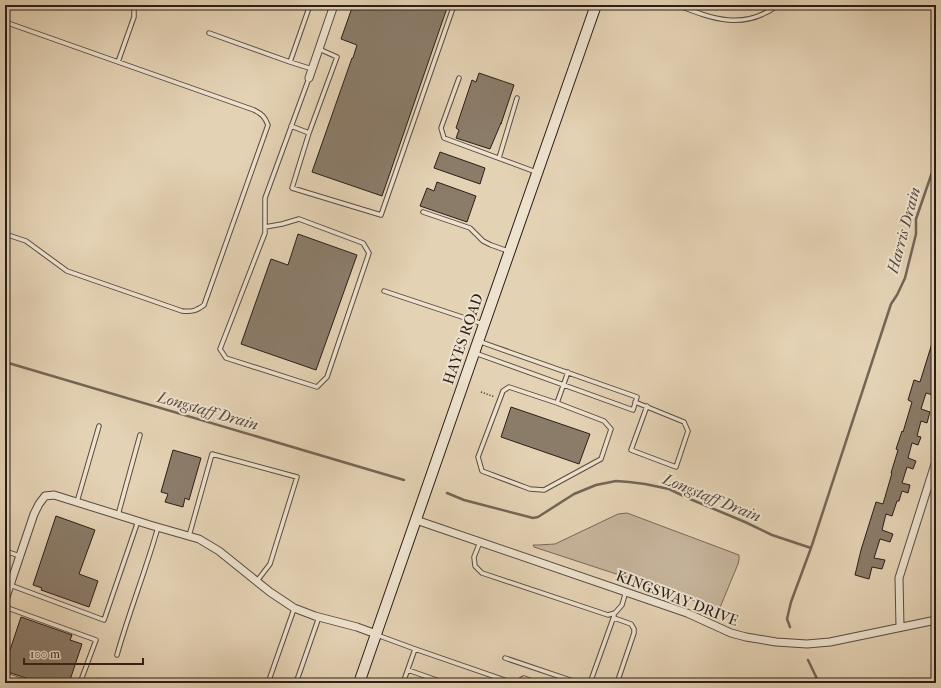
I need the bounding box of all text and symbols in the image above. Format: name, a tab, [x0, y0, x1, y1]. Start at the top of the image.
water label: Harris Drain	[883, 185, 924, 276]
street label: HAYES ROAD	[439, 291, 487, 387]
water label: Longstaff Drain	[154, 387, 261, 434]
water label: Longstaff Drain	[659, 469, 764, 526]
street label: KINGSWAY DRIVE	[613, 566, 741, 630]
scale bar	[24, 640, 143, 666]
text: 100 m	[30, 647, 60, 661]

